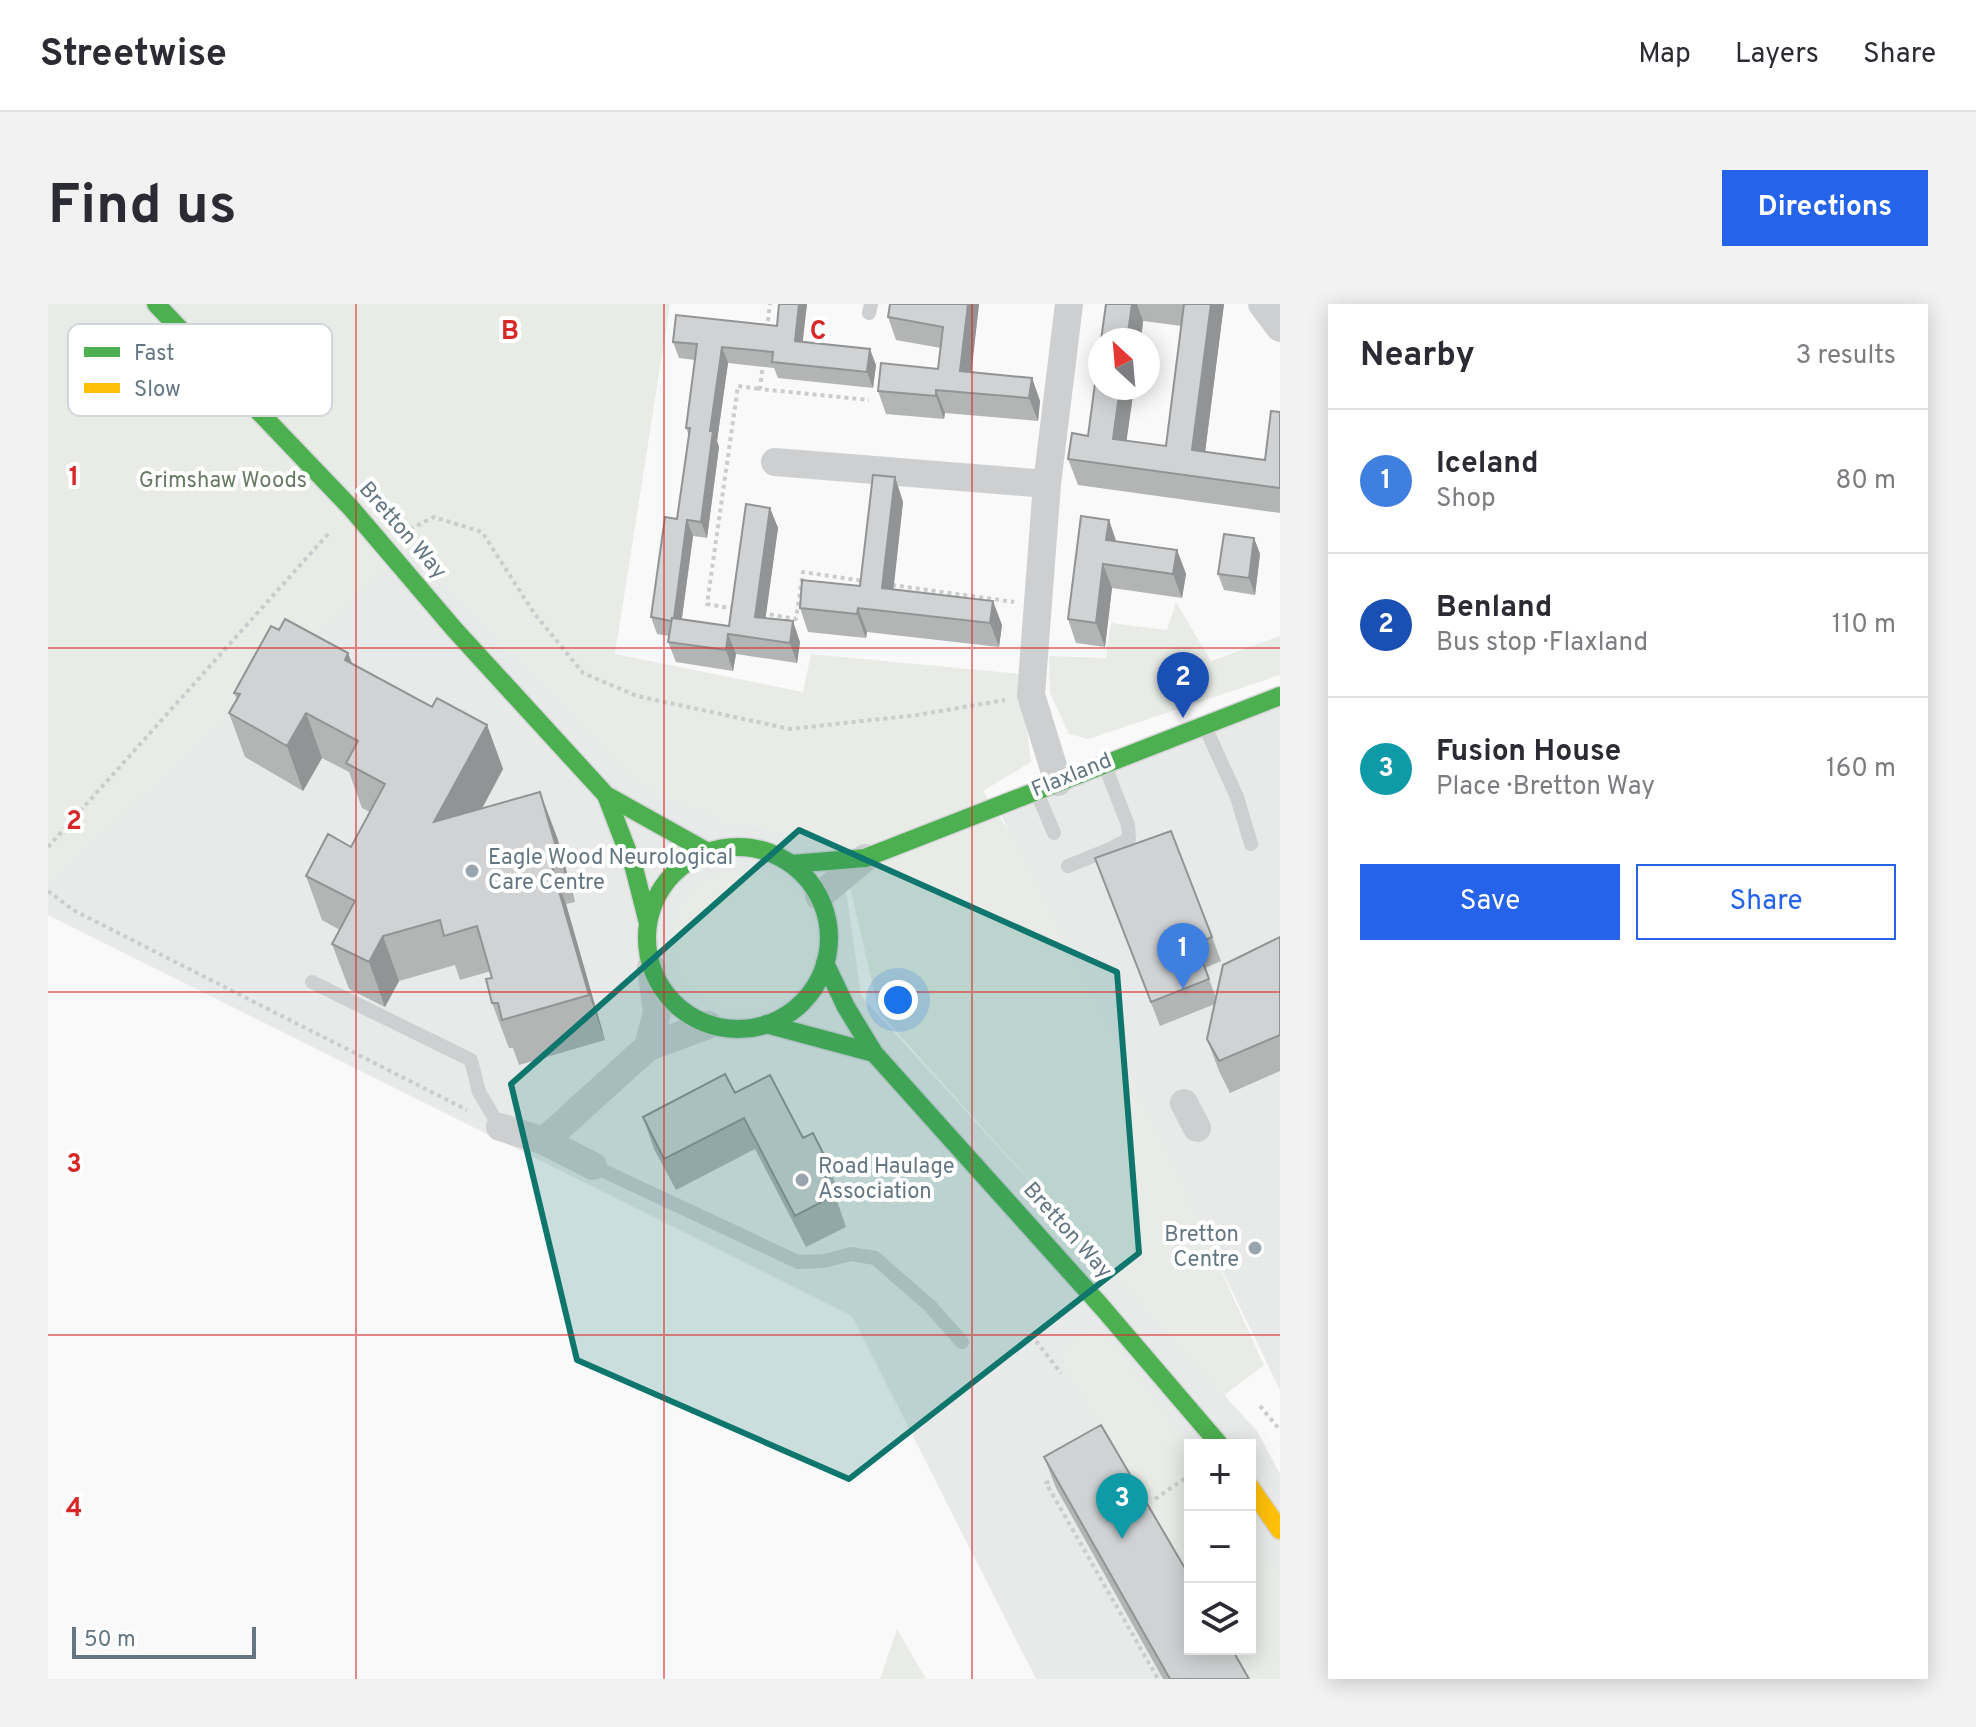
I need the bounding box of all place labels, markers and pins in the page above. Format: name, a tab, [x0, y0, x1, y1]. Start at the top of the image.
pin: 2	[1157, 652, 1209, 718]
place label: Eagle Wood Neurological Care Centre	[488, 845, 733, 897]
marker: Eagle Wood Neurological Care Centre	[463, 862, 481, 880]
pin: 1	[1157, 923, 1209, 989]
place label: Road Haulage Association	[818, 1154, 955, 1206]
marker: Road Haulage Association	[793, 1171, 811, 1189]
place label: Bretton Centre	[1164, 1222, 1239, 1274]
marker: Bretton Centre	[1246, 1239, 1264, 1257]
pin: 3	[1096, 1473, 1148, 1539]

